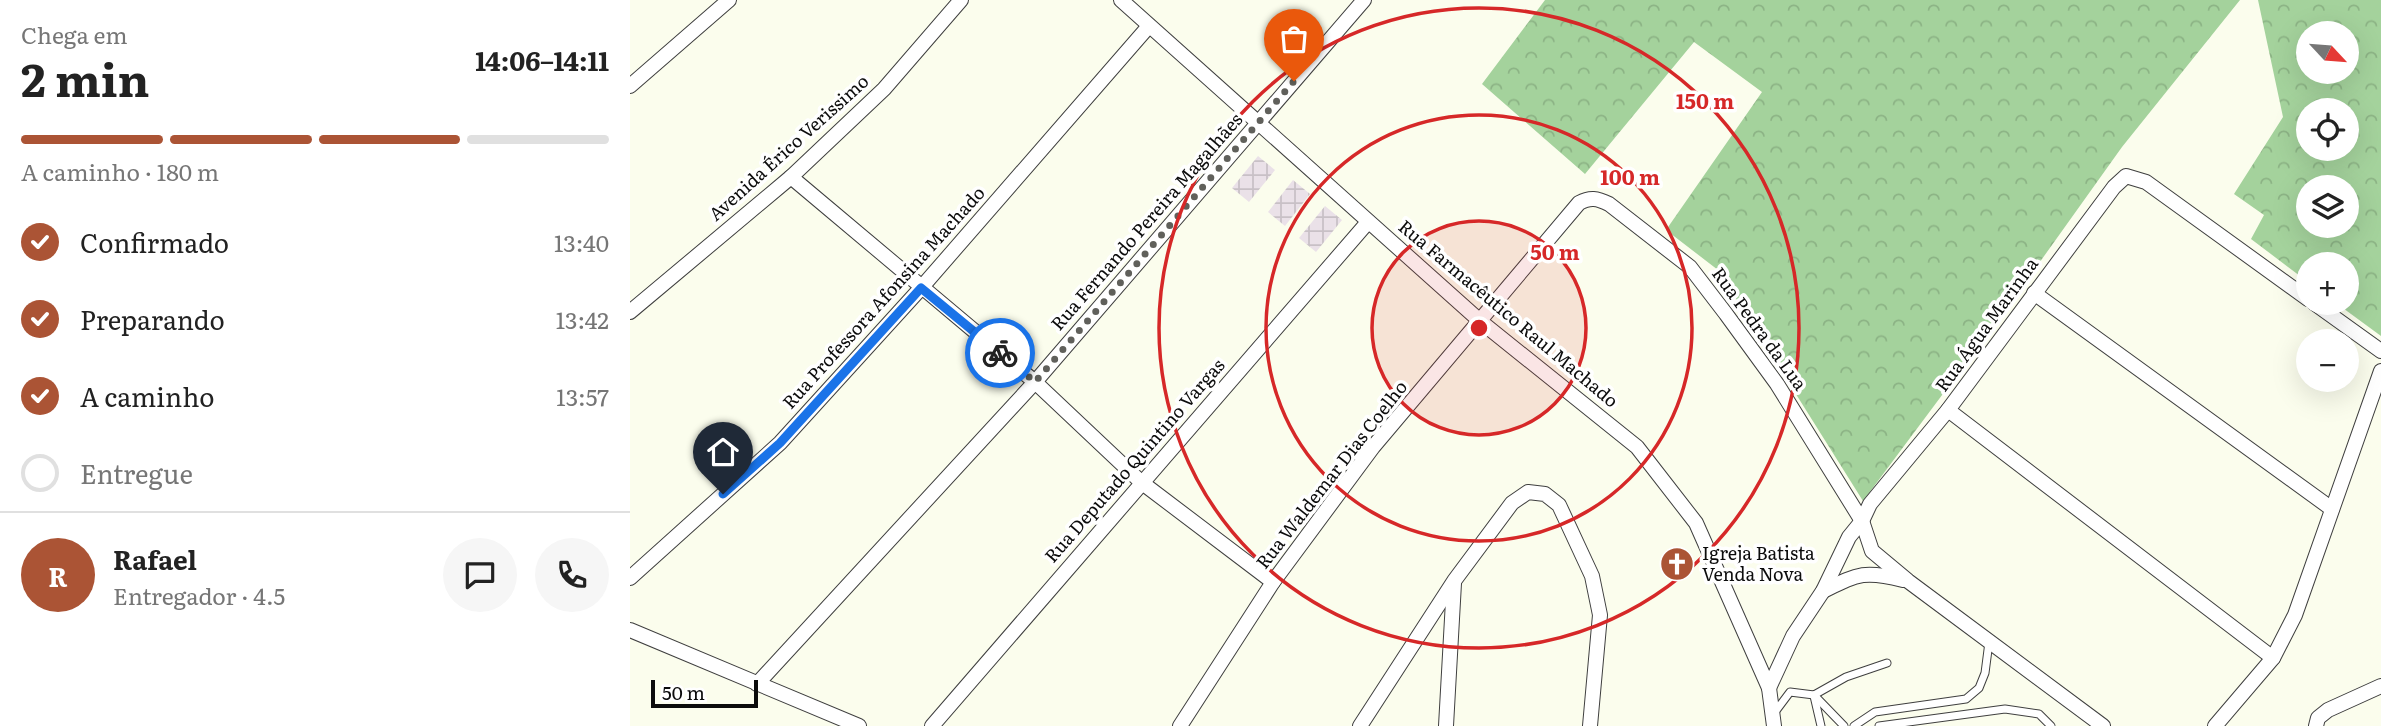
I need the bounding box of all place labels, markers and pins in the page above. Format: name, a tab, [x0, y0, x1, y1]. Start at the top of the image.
pin	[1264, 9, 1324, 81]
centre of rings	[1467, 316, 1491, 340]
pin	[693, 422, 753, 494]
place label: Igreja Batista Venda Nova	[1702, 539, 1815, 587]
church icon: Igreja Batista Venda Nova	[1658, 545, 1696, 583]

